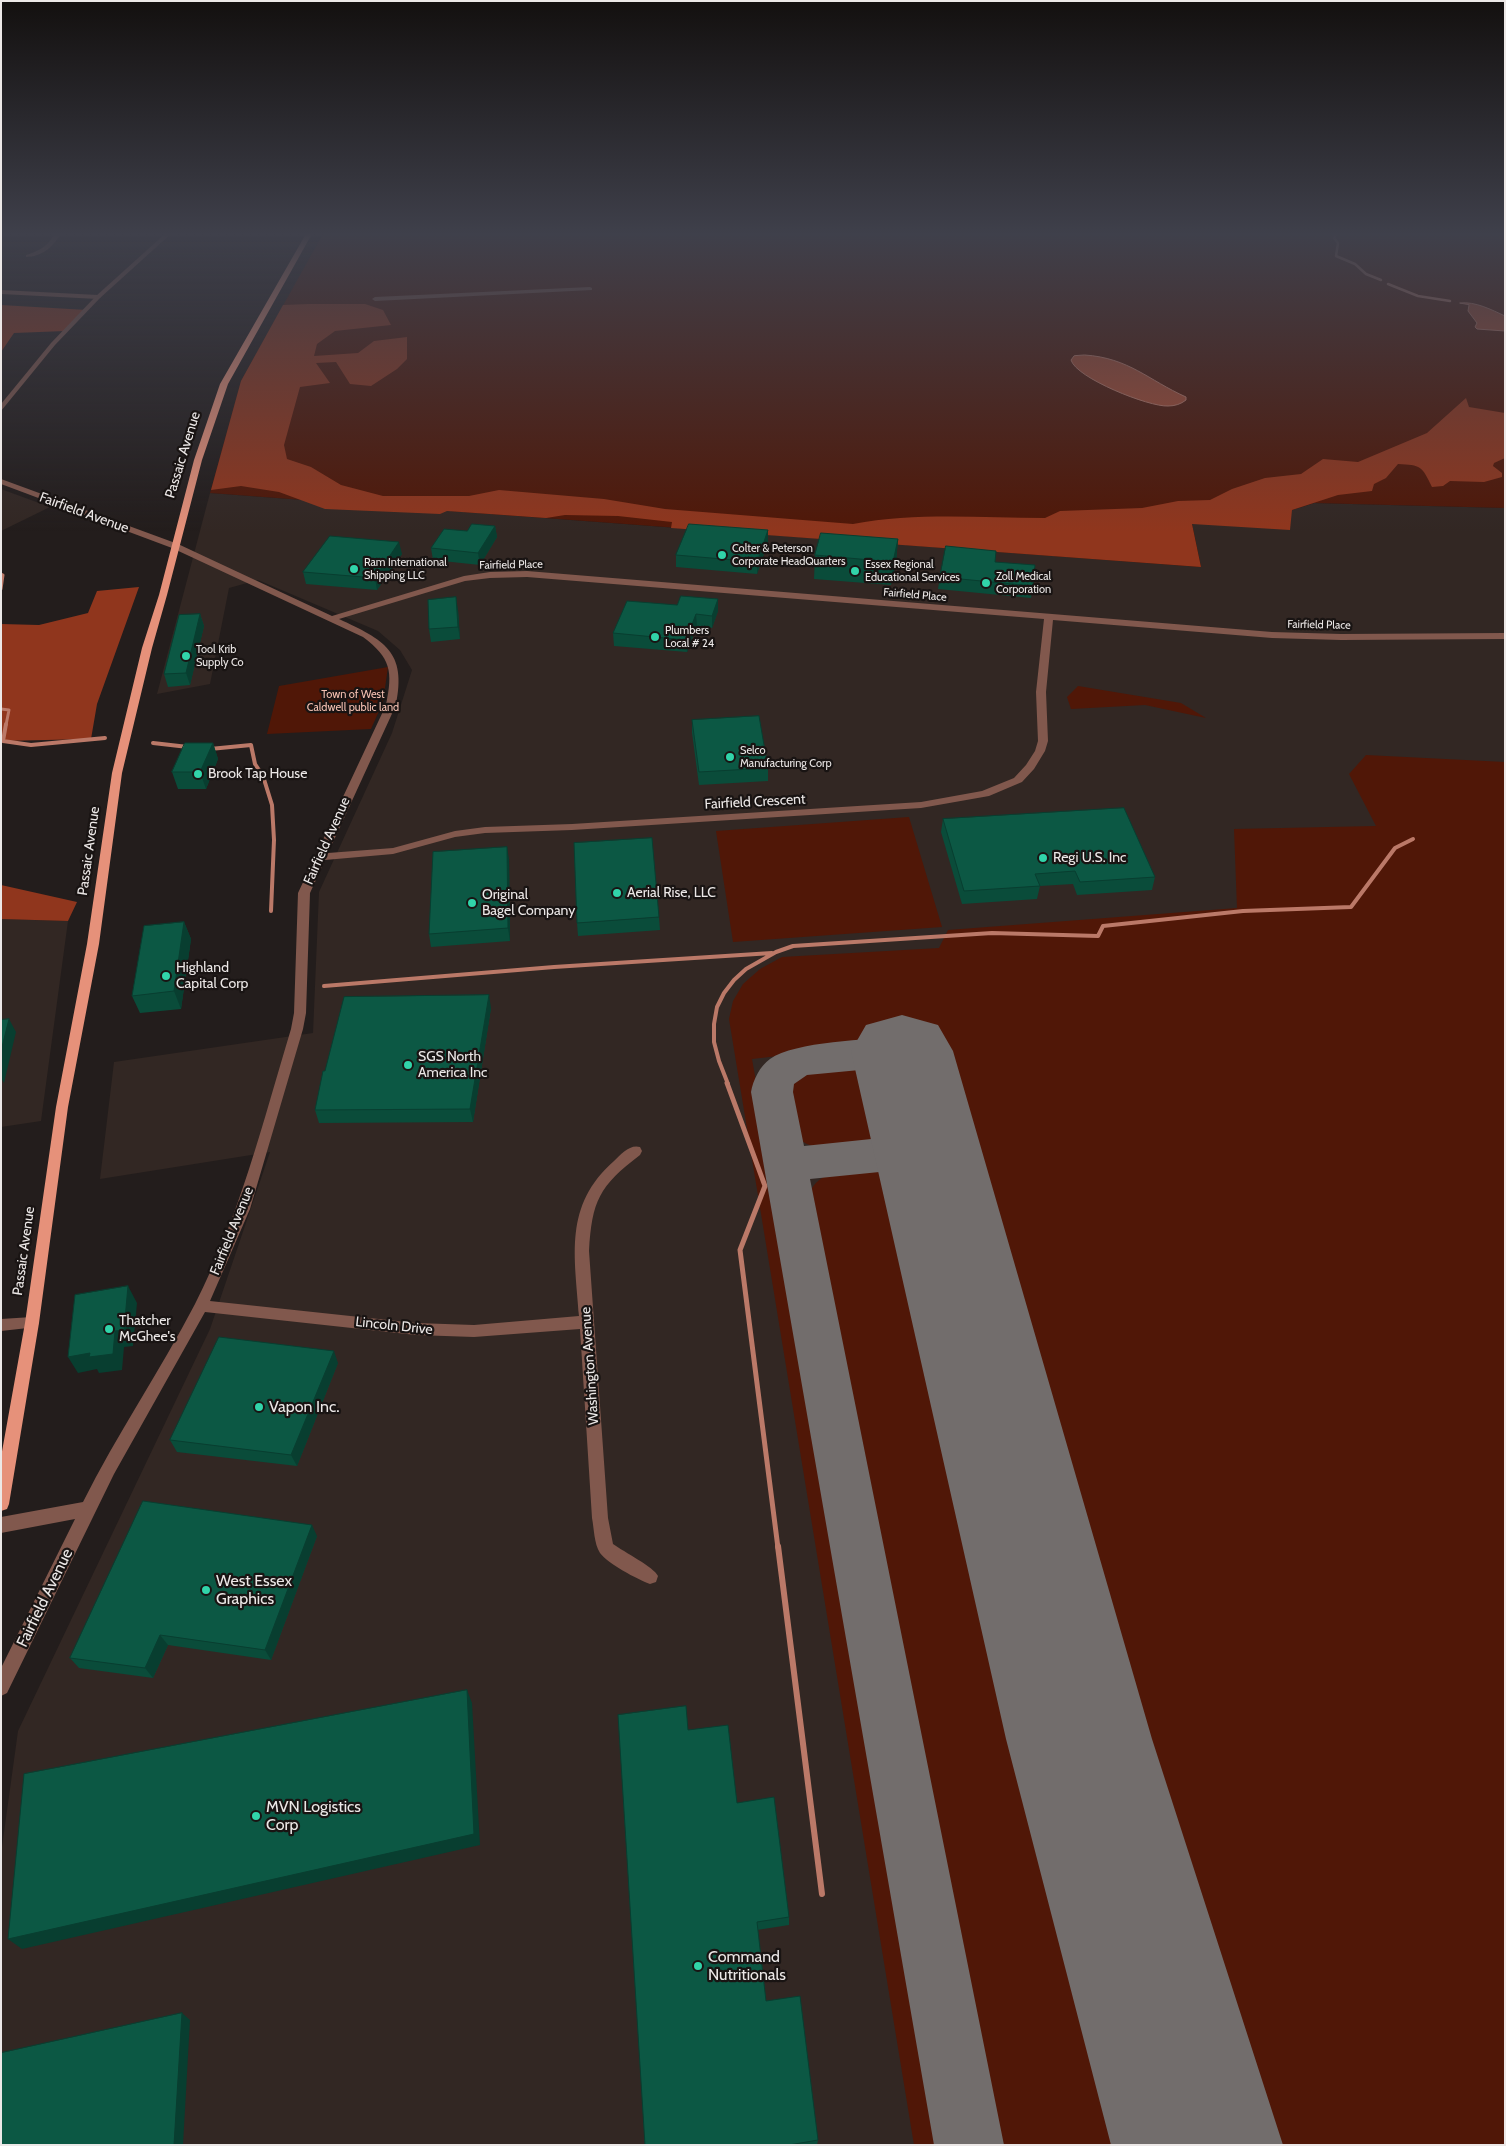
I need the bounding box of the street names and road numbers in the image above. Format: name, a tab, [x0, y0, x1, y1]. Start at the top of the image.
street label: Passaic Avenue	[162, 410, 204, 500]
street label: Fairfield Avenue	[37, 489, 131, 537]
street label: Fairfield Place	[479, 558, 543, 572]
street label: Fairfield Place	[883, 586, 947, 604]
street label: Fairfield Place	[1287, 618, 1351, 632]
street label: Fairfield Crescent	[704, 791, 806, 813]
street label: Fairfield Avenue	[300, 795, 354, 887]
street label: Passaic Avenue	[74, 805, 104, 897]
street label: Fairfield Avenue	[207, 1184, 257, 1278]
street label: Passaic Avenue	[9, 1205, 39, 1297]
street label: Washington Avenue	[577, 1306, 603, 1426]
street label: Lincoln Drive	[355, 1314, 433, 1338]
street label: Fairfield Avenue	[13, 1546, 77, 1650]

